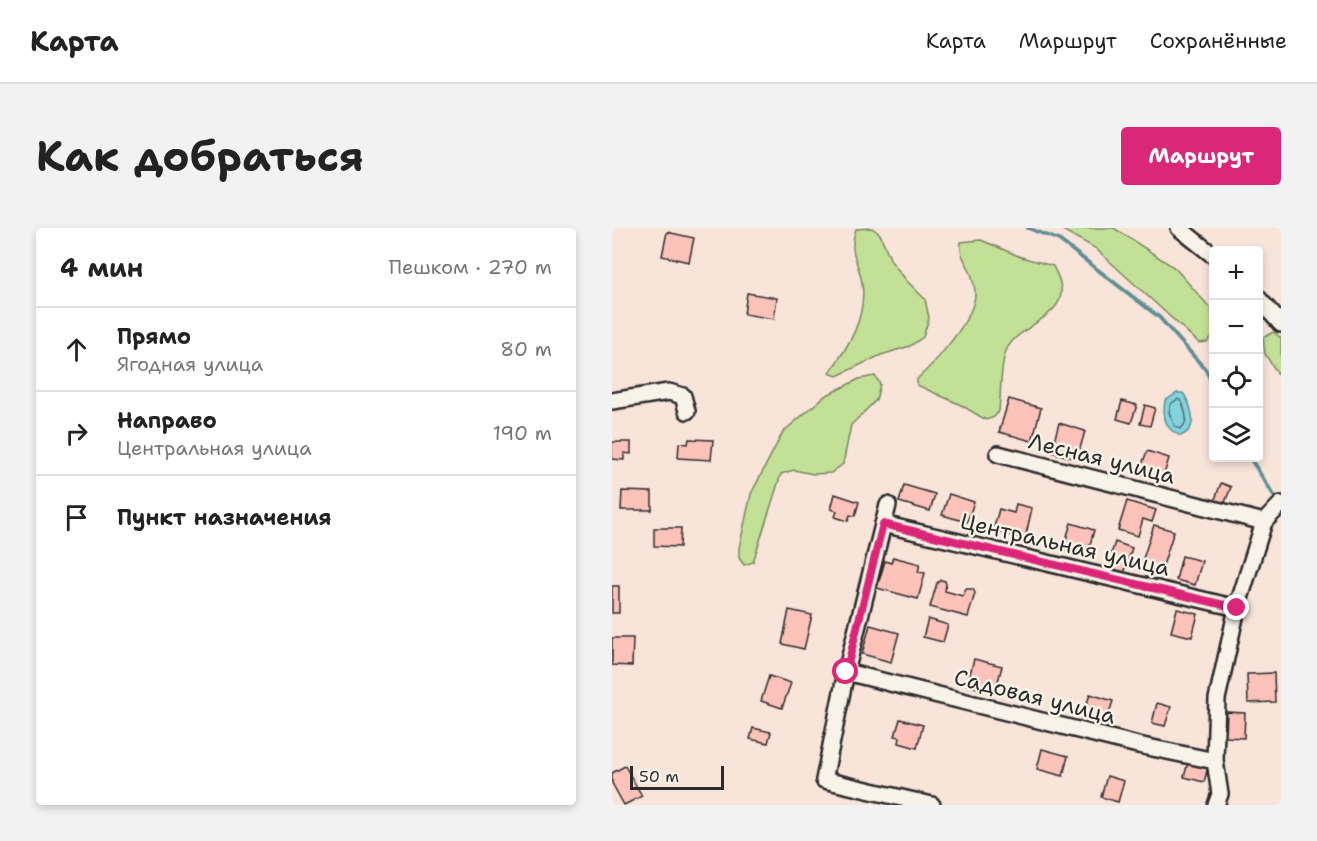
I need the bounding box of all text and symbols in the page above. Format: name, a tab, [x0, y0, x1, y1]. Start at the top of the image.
text: Карта	[30, 22, 119, 60]
text: Карта	[926, 27, 986, 55]
text: Маршрут	[1019, 27, 1117, 55]
text: Сохранённые	[1150, 27, 1287, 55]
button: Маршрут	[1121, 127, 1281, 185]
text: Как добраться	[36, 128, 364, 184]
map controls	[1209, 246, 1263, 462]
button: +	[1209, 246, 1263, 300]
text: 4 мин	[60, 250, 143, 285]
text: Пешком · 270 m	[389, 254, 552, 280]
button: −	[1209, 300, 1263, 354]
text: Прямо	[117, 322, 191, 351]
icon: ahead	[60, 333, 93, 366]
text: 80 m	[500, 336, 552, 362]
text: Ягодная улица	[117, 351, 263, 377]
button: locate	[1209, 354, 1263, 408]
text: Направо	[117, 406, 217, 435]
button: layers	[1209, 408, 1263, 462]
icon: right	[60, 417, 93, 450]
text: 190 m	[493, 420, 552, 446]
street label: Лесная улица	[1026, 426, 1178, 491]
text: Центральная улица	[117, 435, 312, 461]
icon: arrive	[60, 501, 93, 534]
text: Пункт назначения	[117, 503, 331, 532]
street label: Центральная улица	[957, 506, 1173, 583]
route end	[1223, 594, 1249, 620]
route start	[832, 658, 858, 684]
street label: Садовая улица	[951, 662, 1119, 731]
scale bar	[630, 763, 724, 790]
text: 50 m	[639, 766, 679, 787]

